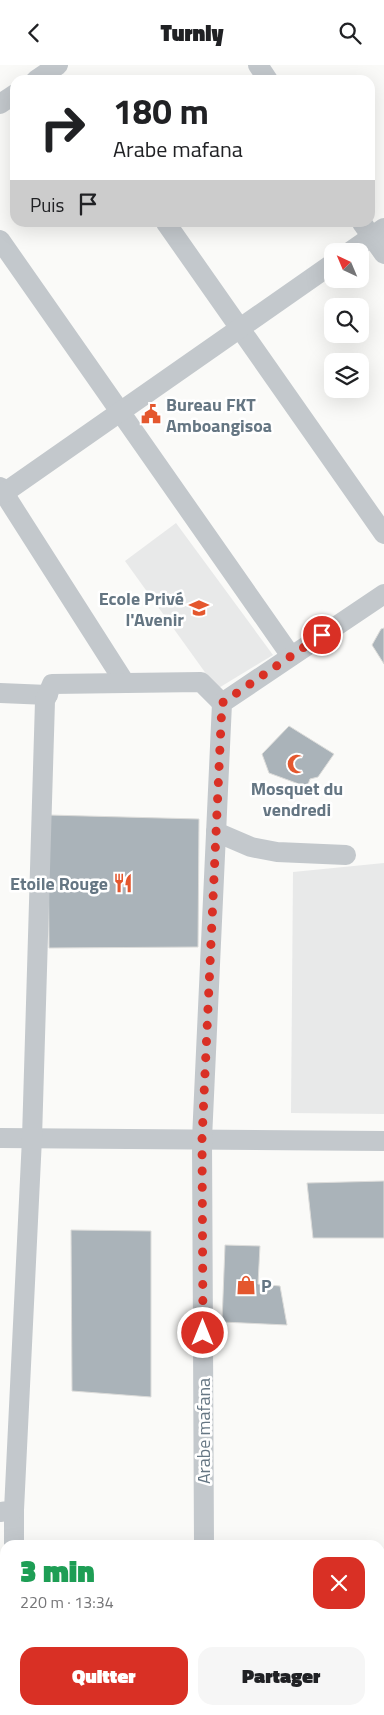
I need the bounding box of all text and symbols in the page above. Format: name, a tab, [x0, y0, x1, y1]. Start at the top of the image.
text: Turnly	[161, 16, 223, 50]
icon: back	[20, 19, 48, 47]
icon: search	[336, 19, 364, 47]
text: 180 m	[113, 84, 209, 138]
icon: right	[30, 95, 95, 160]
text: Arabe mafana	[113, 132, 243, 166]
text: Puis	[30, 190, 64, 219]
icon: arrive	[74, 190, 102, 218]
north arrow	[324, 243, 369, 287]
map controls	[324, 243, 369, 398]
button: search	[324, 298, 369, 343]
button: layers	[324, 353, 369, 398]
place label: Bureau FKT Amboangisoa	[166, 391, 272, 439]
public building icon: Bureau FKT Amboangisoa	[140, 403, 162, 425]
place label: Ecole Privé l'Avenir	[99, 585, 184, 633]
school or university icon: Ecole Privé l'Avenir	[188, 597, 210, 619]
pin	[301, 614, 343, 656]
icon: arrive	[308, 621, 336, 649]
mosque icon: Mosquet du vendredi	[286, 753, 308, 775]
place label: Mosquet du vendredi	[251, 775, 343, 823]
place label: Etoile Rouge	[10, 870, 108, 897]
restaurant icon: Etoile Rouge	[112, 872, 134, 894]
place label: P	[261, 1272, 272, 1299]
shop icon: P	[235, 1274, 257, 1296]
position arrow	[176, 1306, 228, 1358]
street label: Arabe mafana	[190, 1378, 217, 1484]
text: 3 min	[20, 1548, 95, 1594]
button: close	[313, 1557, 365, 1609]
text: 220 m · 13:34	[20, 1590, 114, 1614]
button: Quitter	[20, 1647, 188, 1705]
button: Partager	[198, 1647, 365, 1705]

